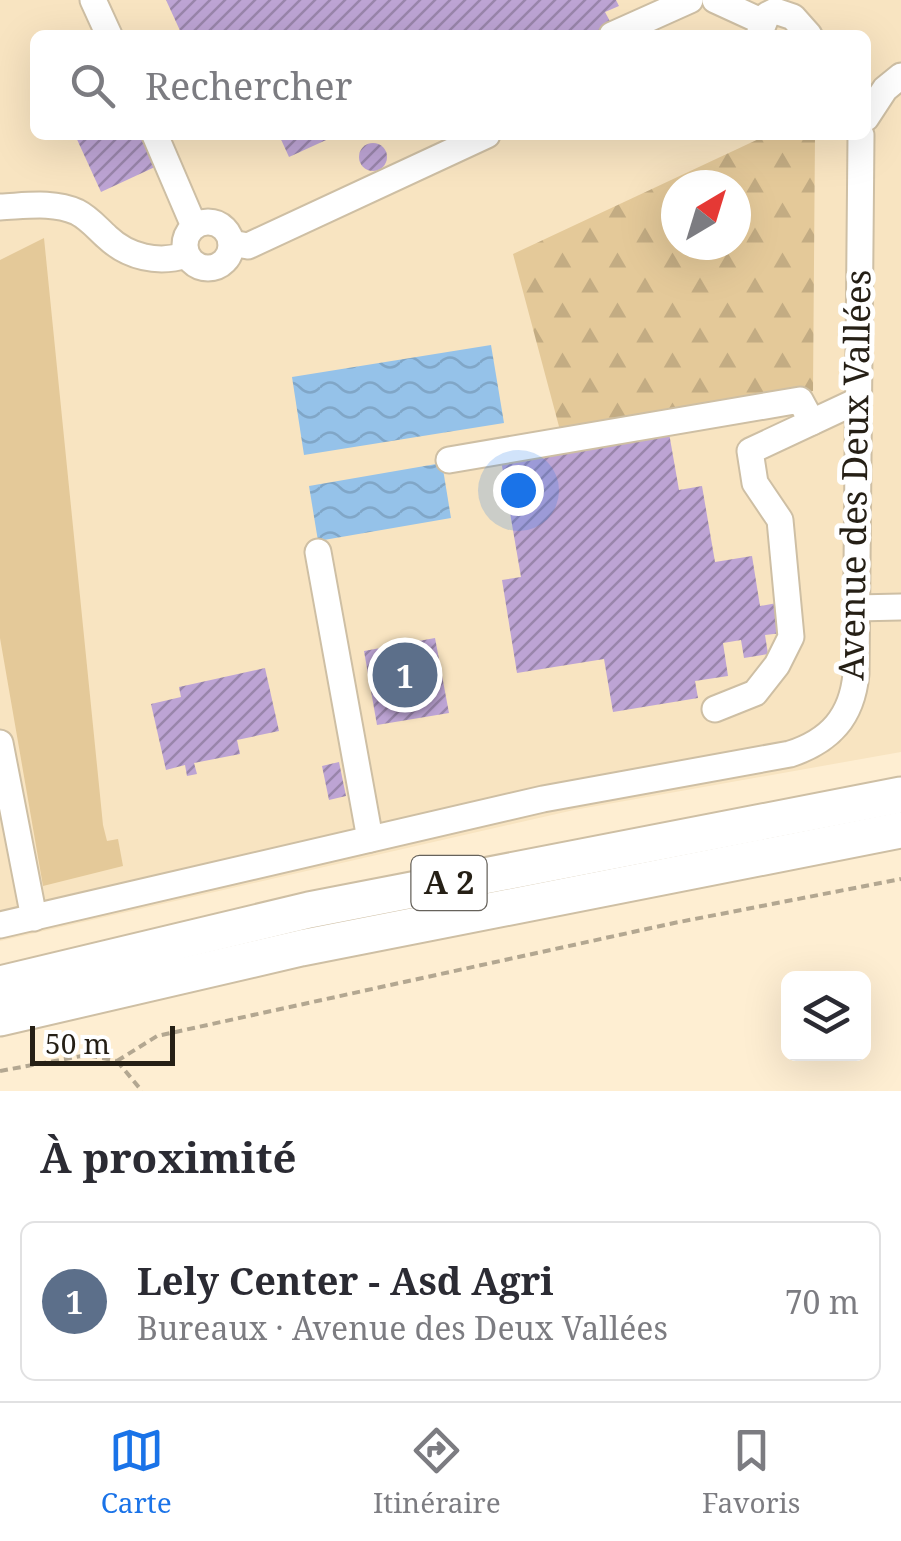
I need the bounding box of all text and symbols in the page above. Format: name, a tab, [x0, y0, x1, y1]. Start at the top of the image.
search box	[30, 30, 871, 140]
icon: search	[65, 58, 120, 113]
text: Rechercher	[145, 59, 352, 111]
north arrow	[661, 170, 751, 260]
street label: Avenue des Deux Vallées	[826, 269, 881, 681]
your location	[493, 465, 544, 516]
pin: 1	[372, 638, 438, 712]
road number: A 2	[412, 856, 486, 910]
map controls	[781, 971, 871, 1061]
button: layers	[781, 971, 871, 1061]
scale bar	[30, 1021, 175, 1066]
text: 50 m	[45, 1024, 110, 1062]
text: À proximité	[40, 1128, 297, 1185]
text: Lely Center - Asd Agri	[137, 1254, 554, 1306]
text: 1	[65, 1280, 84, 1323]
text: 70 m	[785, 1280, 859, 1323]
text: Bureaux · Avenue des Deux Vallées	[137, 1306, 668, 1349]
tab: Carte	[101, 1423, 172, 1521]
tab: Itinéraire	[373, 1423, 501, 1521]
tab: Favoris	[702, 1423, 800, 1521]

